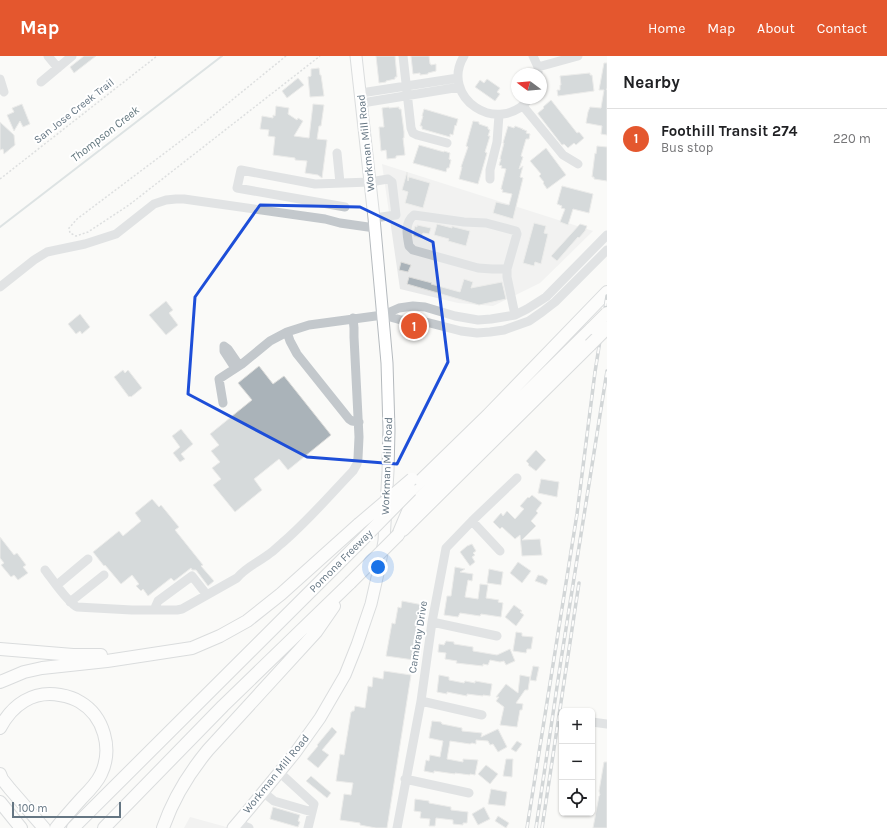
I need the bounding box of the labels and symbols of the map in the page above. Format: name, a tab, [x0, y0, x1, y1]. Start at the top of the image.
north arrow	[511, 68, 547, 104]
street label: San Jose Creek Trail	[31, 76, 117, 146]
street label: Workman Mill Road	[354, 94, 378, 192]
water label: Thompson Creek	[68, 102, 143, 165]
pin: 1	[401, 311, 427, 341]
street label: Workman Mill Road	[379, 417, 395, 515]
street label: Pomona Freeway	[307, 527, 375, 595]
your location	[368, 557, 388, 577]
street label: Cambray Drive	[406, 600, 430, 674]
street label: Workman Mill Road	[240, 732, 312, 816]
scale bar	[12, 800, 121, 819]

